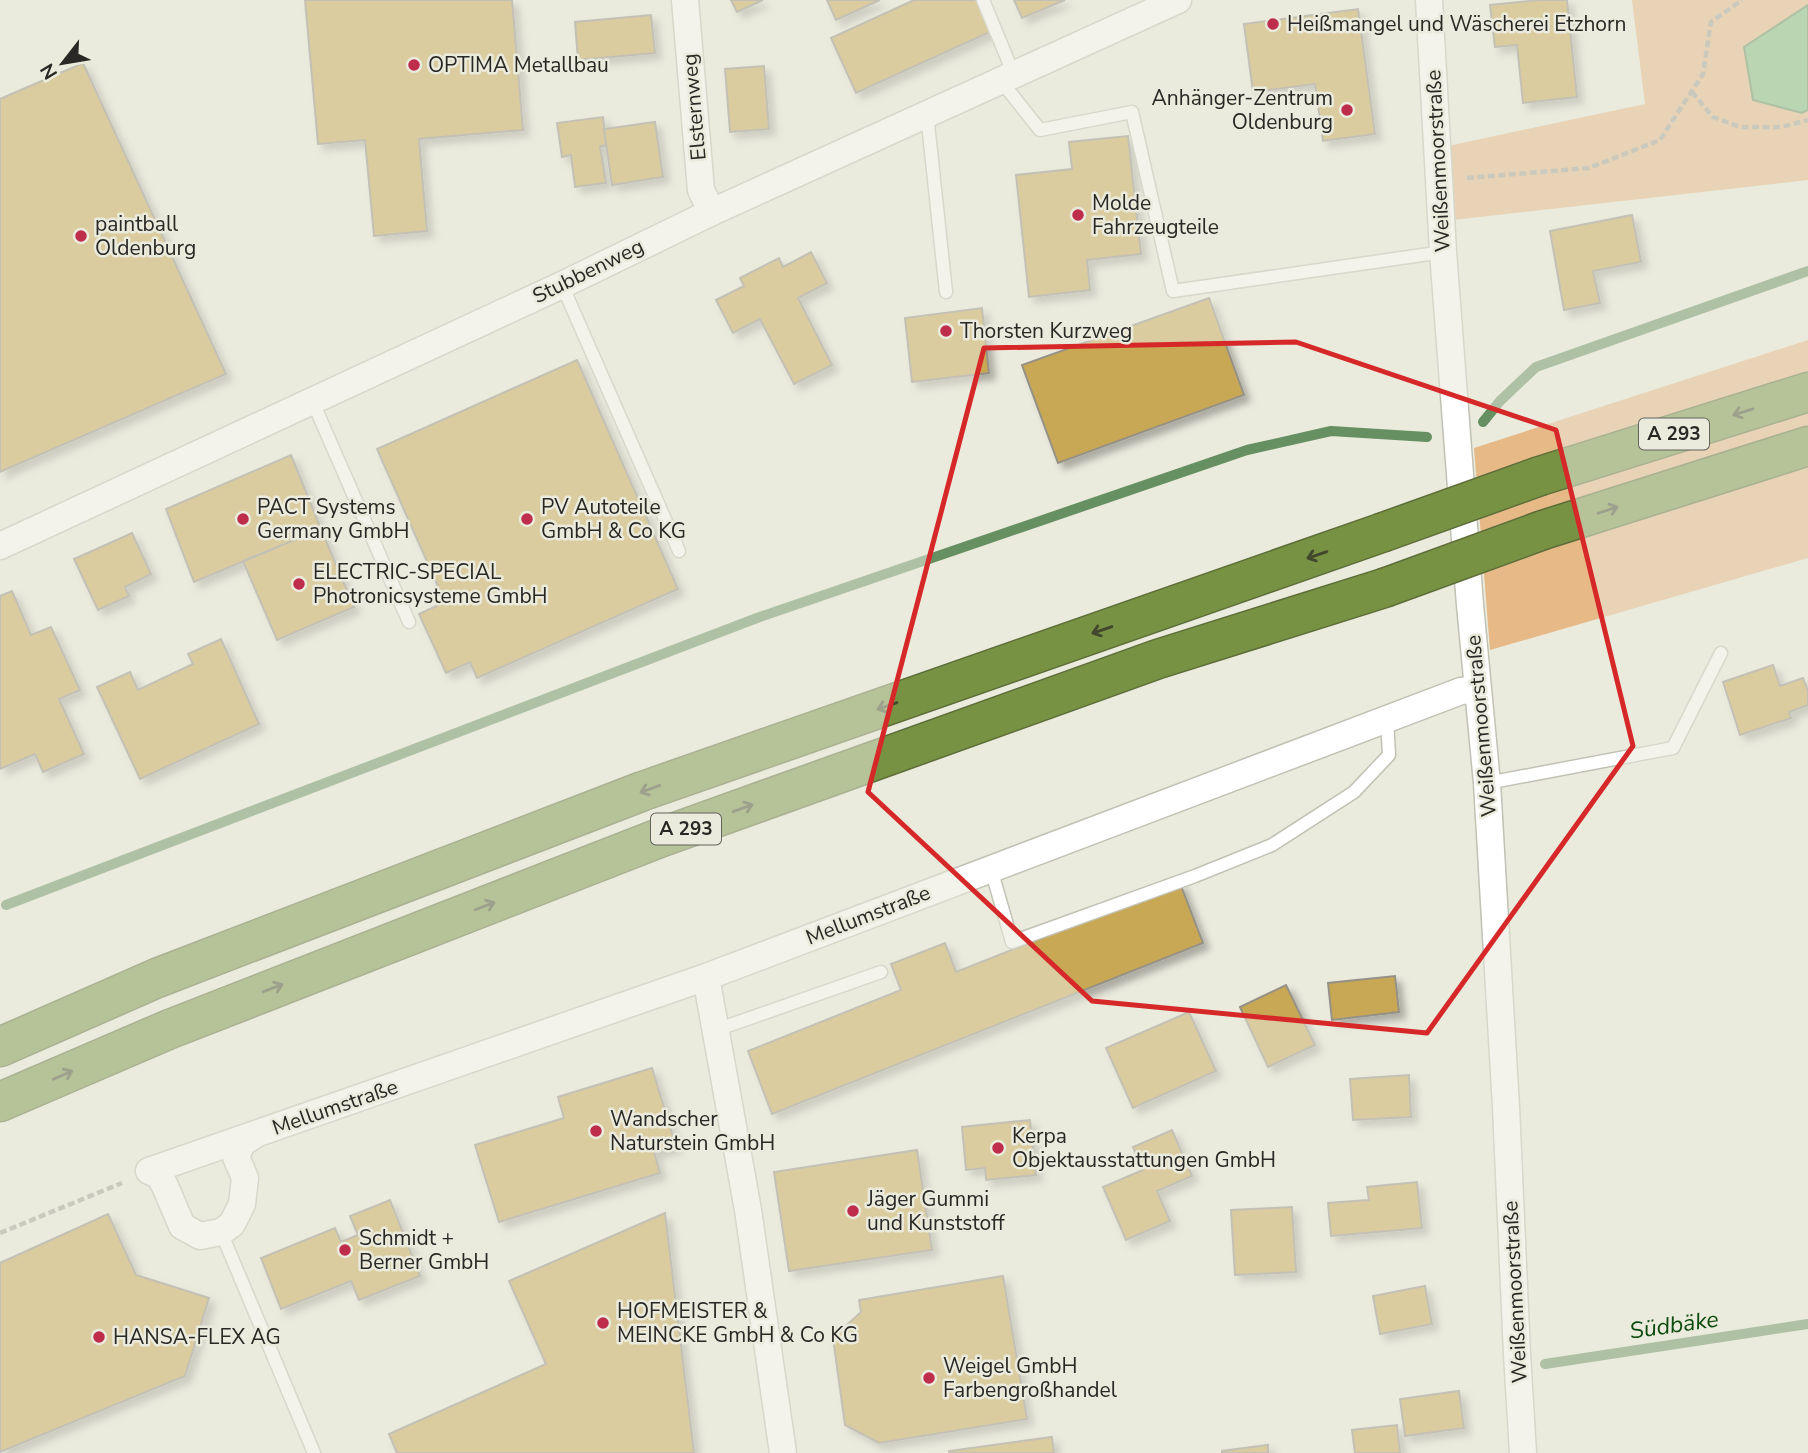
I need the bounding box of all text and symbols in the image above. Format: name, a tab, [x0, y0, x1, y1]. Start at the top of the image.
place label: Heißmangel und Wäscherei Etzhorn	[1287, 10, 1626, 38]
marker: Heißmangel und Wäscherei Etzhorn	[1265, 16, 1281, 32]
north arrow	[28, 28, 98, 98]
place label: OPTIMA Metallbau	[428, 51, 609, 79]
street label: Elsternweg	[675, 52, 713, 162]
marker: OPTIMA Metallbau	[406, 57, 422, 73]
text: N	[34, 58, 64, 84]
street label: Weißenmoorstraße	[1419, 69, 1457, 253]
place label: Anhänger-Zentrum Oldenburg	[1152, 84, 1333, 136]
marker: Anhänger-Zentrum Oldenburg	[1339, 102, 1355, 118]
place label: Molde Fahrzeugteile	[1092, 189, 1219, 241]
marker: Molde Fahrzeugteile	[1070, 207, 1086, 223]
place label: paintball Oldenburg	[95, 210, 196, 262]
marker: paintball Oldenburg	[73, 228, 89, 244]
street label: Stubbenweg	[528, 232, 648, 310]
place label: Thorsten Kurzweg	[960, 317, 1132, 345]
marker: Thorsten Kurzweg	[938, 323, 954, 339]
one-way arrow	[1732, 407, 1754, 420]
road number: A 293	[1639, 418, 1709, 449]
place label: PACT Systems Germany GmbH	[257, 493, 410, 545]
place label: PV Autoteile GmbH & Co KG	[541, 493, 686, 545]
one-way arrow	[1596, 502, 1618, 515]
marker: PACT Systems Germany GmbH	[235, 511, 251, 527]
marker: PV Autoteile GmbH & Co KG	[519, 511, 535, 527]
one-way arrow	[1306, 550, 1328, 562]
place label: ELECTRIC-SPECIAL Photronicsysteme GmbH	[313, 558, 548, 610]
marker: ELECTRIC-SPECIAL Photronicsysteme GmbH	[291, 576, 307, 592]
one-way arrow	[1092, 625, 1114, 638]
street label: Weißenmoorstraße	[1459, 634, 1503, 818]
one-way arrow	[877, 701, 899, 713]
one-way arrow	[639, 784, 661, 796]
one-way arrow	[732, 801, 754, 813]
road number: A 293	[651, 814, 721, 844]
street label: Mellumstraße	[802, 878, 934, 952]
one-way arrow	[473, 899, 495, 911]
one-way arrow	[261, 981, 283, 994]
one-way arrow	[51, 1068, 73, 1081]
street label: Mellumstraße	[268, 1072, 402, 1142]
place label: Wandscher Naturstein GmbH	[610, 1105, 775, 1157]
place label: Kerpa Objektausstattungen GmbH	[1012, 1122, 1276, 1174]
marker: Wandscher Naturstein GmbH	[588, 1123, 604, 1139]
marker: Kerpa Objektausstattungen GmbH	[990, 1140, 1006, 1156]
place label: Jäger Gummi und Kunststoff	[866, 1185, 1006, 1237]
street label: Weißenmoorstraße	[1496, 1200, 1534, 1384]
marker: Jäger Gummi und Kunststoff	[845, 1203, 861, 1219]
place label: Schmidt + Berner GmbH	[359, 1224, 489, 1276]
marker: Schmidt + Berner GmbH	[337, 1242, 353, 1258]
place label: HOFMEISTER & MEINCKE GmbH & Co KG	[617, 1297, 858, 1349]
water label: Südbäke	[1628, 1303, 1720, 1347]
marker: HOFMEISTER & MEINCKE GmbH & Co KG	[595, 1315, 611, 1331]
place label: HANSA-FLEX AG	[113, 1323, 281, 1351]
marker: HANSA-FLEX AG	[91, 1329, 107, 1345]
place label: Weigel GmbH Farbengroßhandel	[943, 1352, 1118, 1404]
marker: Weigel GmbH Farbengroßhandel	[921, 1370, 937, 1386]

